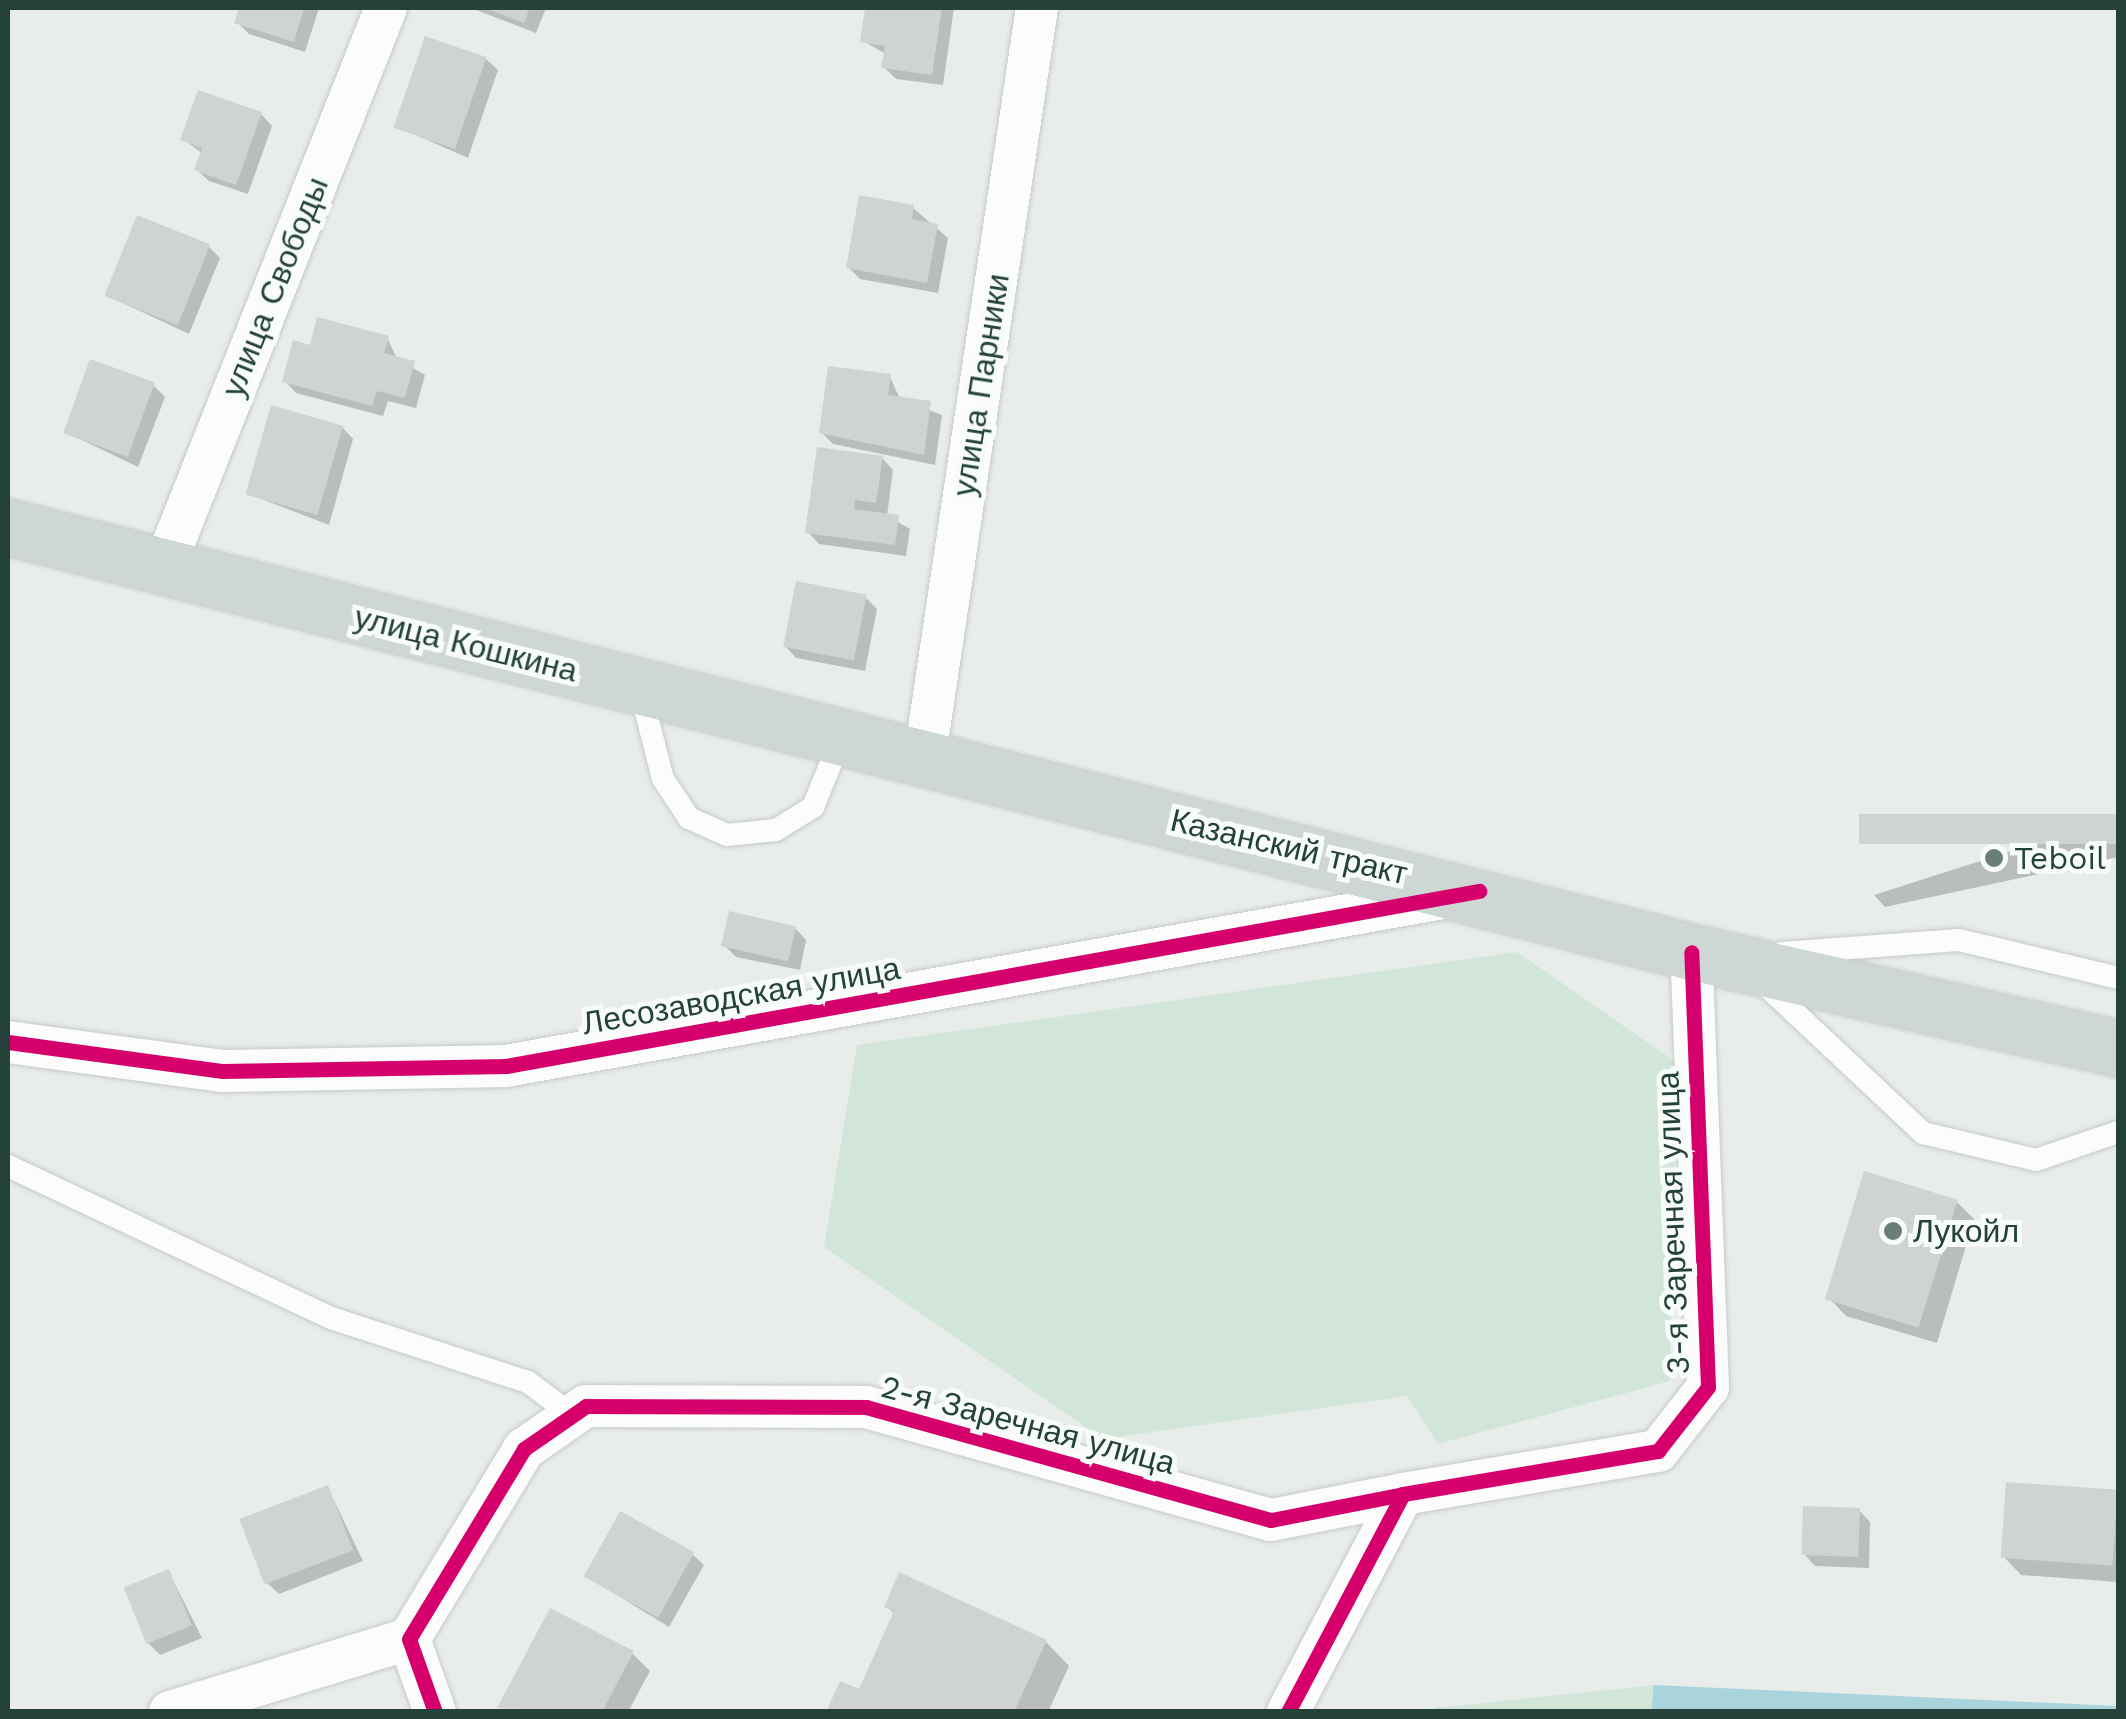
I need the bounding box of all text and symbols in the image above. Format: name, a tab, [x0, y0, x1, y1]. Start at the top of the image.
street label: улица Свободы	[213, 172, 337, 402]
street label: улица Парники	[944, 271, 1018, 499]
street label: улица Кошкина	[351, 598, 581, 690]
street label: Казанский тракт	[1167, 801, 1411, 893]
place label: Teboil	[2014, 839, 2106, 877]
marker: Teboil	[1983, 847, 2005, 869]
street label: Лесозаводская улица	[579, 949, 903, 1043]
street label: 3-я Заречная улица	[1649, 1071, 1697, 1375]
place label: Лукойл	[1913, 1212, 2019, 1250]
marker: Лукойл	[1882, 1220, 1904, 1242]
street label: 2-я Заречная улица	[877, 1367, 1179, 1483]

